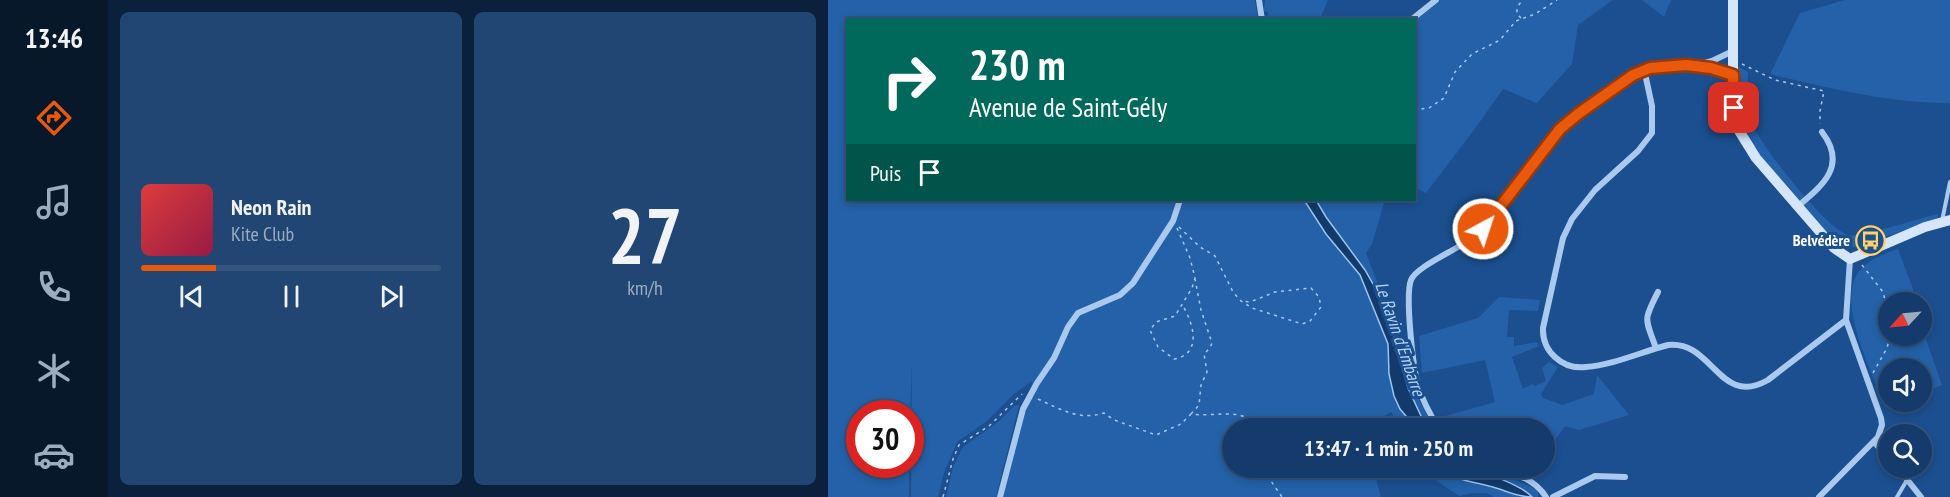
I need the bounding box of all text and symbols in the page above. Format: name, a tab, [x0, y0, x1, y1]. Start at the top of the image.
text: 13:46	[25, 21, 83, 55]
text: 230 m	[969, 37, 1066, 92]
icon: right	[870, 42, 948, 120]
pin	[1708, 82, 1759, 133]
text: Avenue de Saint-Gély	[969, 90, 1167, 124]
icon: arrive	[1717, 91, 1750, 124]
icon: directions	[33, 97, 75, 139]
icon: arrive	[913, 156, 946, 189]
text: Puis	[870, 159, 901, 187]
icon: music	[33, 181, 75, 223]
text: 27	[608, 185, 682, 286]
text: Neon Rain	[231, 193, 311, 221]
position arrow	[1451, 197, 1515, 261]
text: Kite Club	[231, 221, 294, 247]
bus stop icon: Belvédère	[1855, 224, 1887, 256]
place label: Belvédère	[1793, 230, 1850, 250]
icon: phone	[33, 266, 75, 308]
text: km/h	[627, 275, 663, 301]
water label: Le Ravin d'Embarre	[1370, 279, 1431, 400]
icon: previous	[175, 280, 208, 313]
icon: pause	[275, 280, 308, 313]
icon: next	[375, 280, 408, 313]
north arrow	[1878, 292, 1932, 346]
map controls	[1878, 292, 1932, 478]
icon: climate	[33, 350, 75, 392]
button: sound	[1878, 358, 1932, 412]
speed limit sign: 30	[846, 400, 924, 478]
button: search	[1878, 424, 1932, 478]
icon: car	[33, 434, 75, 476]
text: 13:47 · 1 min · 250 m	[1304, 434, 1473, 462]

